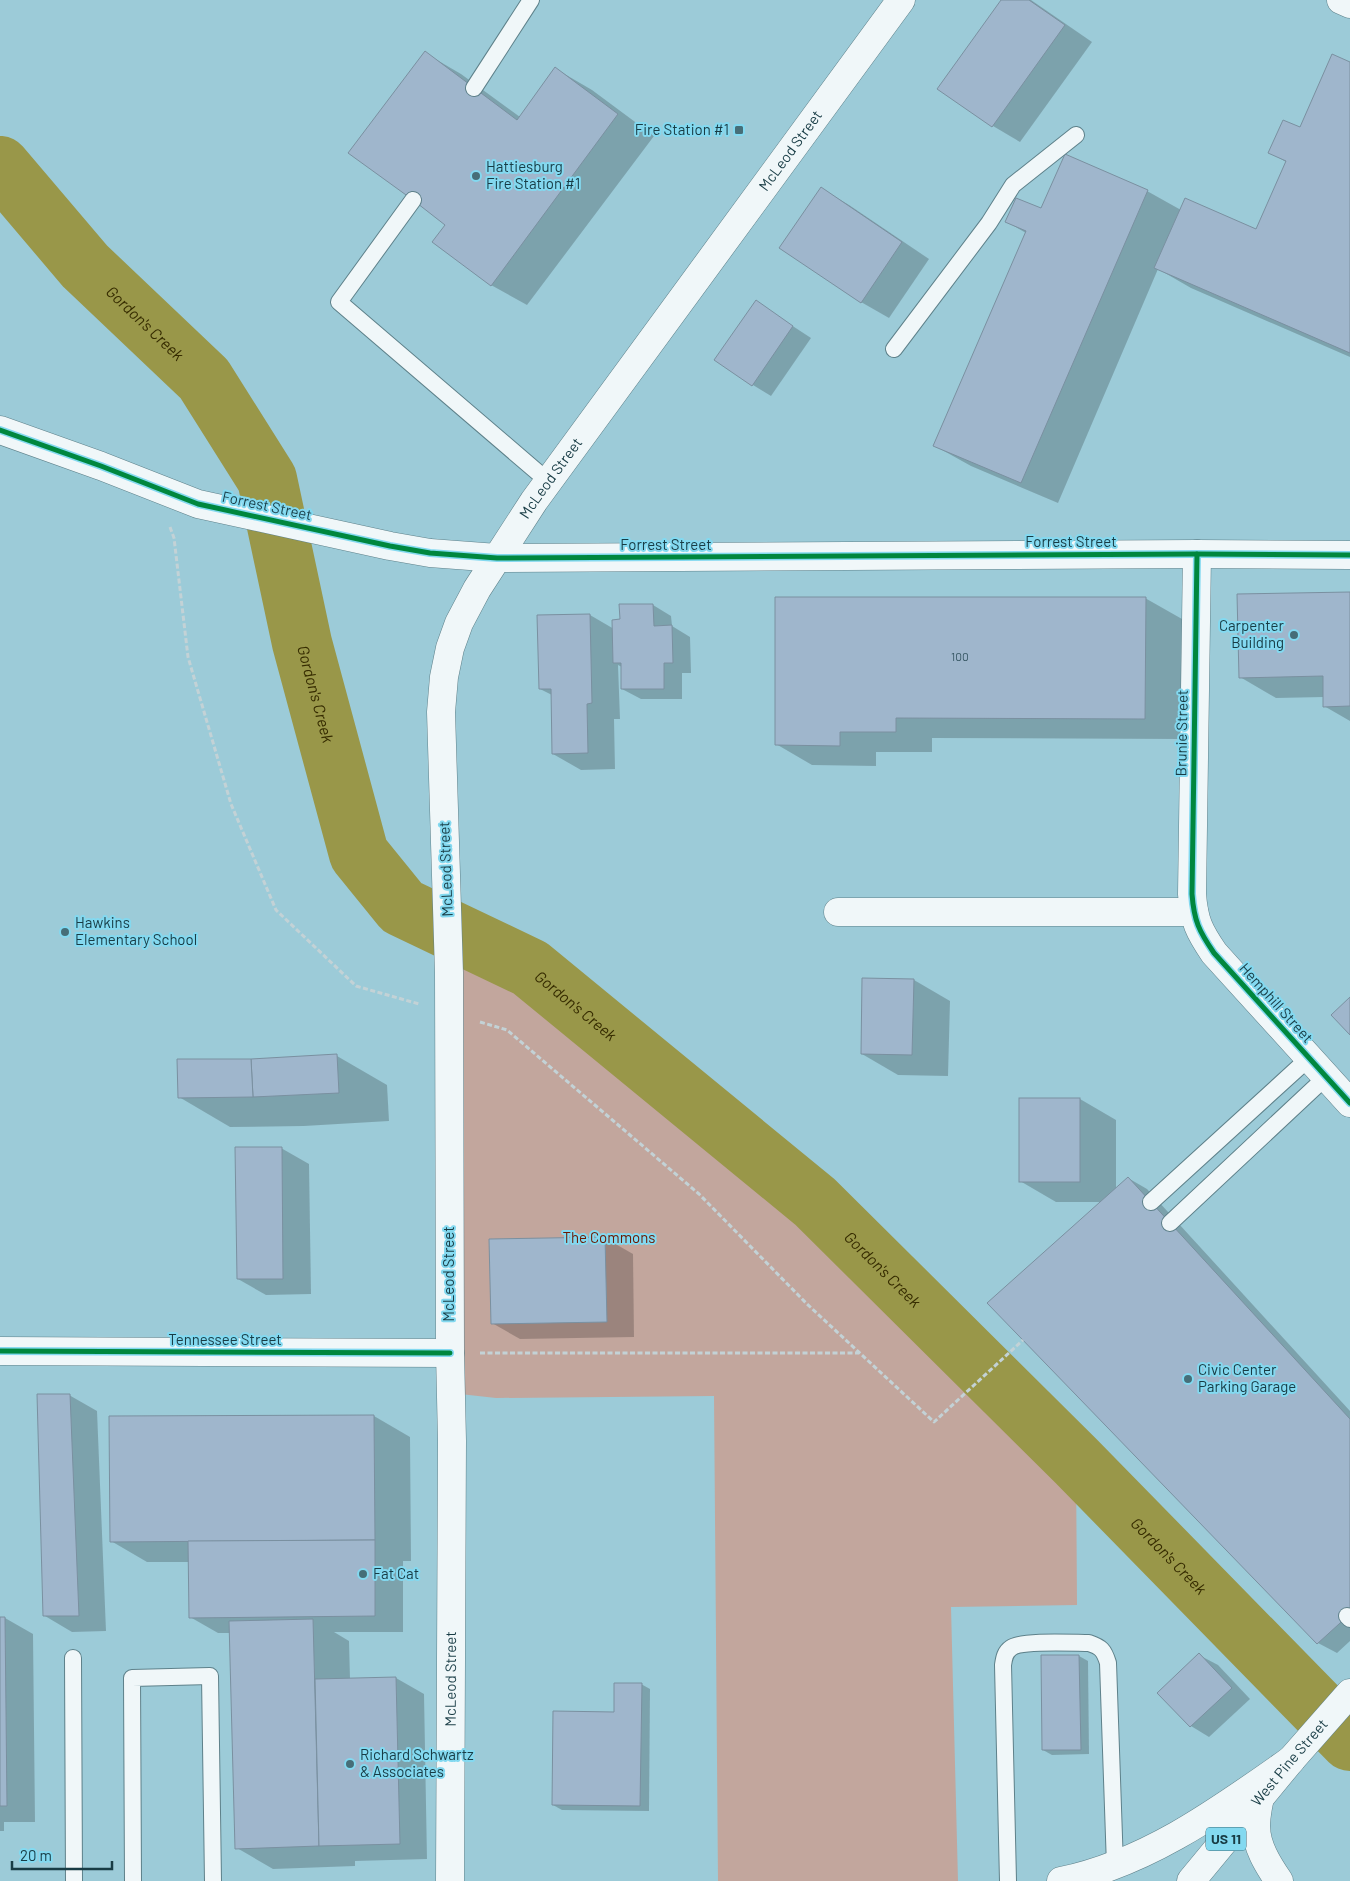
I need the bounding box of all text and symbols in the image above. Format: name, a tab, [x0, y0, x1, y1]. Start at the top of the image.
street label: McLeod Street	[754, 106, 825, 194]
place label: Fire Station #1	[635, 120, 729, 138]
marker: Fire Station #1	[733, 124, 745, 136]
place label: Hattiesburg Fire Station #1	[486, 157, 580, 192]
marker: Hattiesburg Fire Station #1	[470, 170, 482, 182]
water label: Gordon's Creek	[103, 281, 188, 364]
street label: McLeod Street	[515, 434, 585, 522]
street label: Forrest Street	[221, 487, 314, 523]
street label: Forrest Street	[1025, 532, 1117, 550]
street label: Forrest Street	[620, 535, 712, 553]
place label: Carpenter Building	[1219, 616, 1285, 651]
marker: Carpenter Building	[1288, 629, 1300, 641]
water label: Gordon's Creek	[294, 643, 339, 745]
house number: 100	[951, 649, 969, 663]
street label: Brunie Street	[1171, 689, 1191, 777]
street label: McLeod Street	[434, 821, 456, 917]
place label: Hawkins Elementary School	[75, 913, 197, 948]
marker: Hawkins Elementary School	[59, 926, 71, 938]
street label: Hemphill Street	[1236, 959, 1317, 1046]
water label: Gordon's Creek	[531, 966, 621, 1044]
street label: McLeod Street	[439, 1226, 457, 1322]
water label: Gordon's Creek	[841, 1227, 925, 1311]
park label: The Commons	[563, 1228, 655, 1246]
street label: Tennessee Street	[168, 1330, 282, 1348]
place label: Civic Center Parking Garage	[1198, 1360, 1296, 1395]
marker: Civic Center Parking Garage	[1182, 1373, 1194, 1385]
water label: Gordon's Creek	[1127, 1513, 1211, 1598]
place label: Fat Cat	[373, 1564, 419, 1582]
marker: Fat Cat	[357, 1568, 369, 1580]
street label: McLeod Street	[441, 1631, 459, 1727]
street label: West Pine Street	[1247, 1715, 1331, 1809]
place label: Richard Schwartz & Associates	[360, 1745, 474, 1780]
marker: Richard Schwartz & Associates	[344, 1758, 356, 1770]
road number: US 11	[1206, 1828, 1246, 1850]
scale bar	[12, 1838, 112, 1870]
text: 20 m	[20, 1846, 52, 1864]

